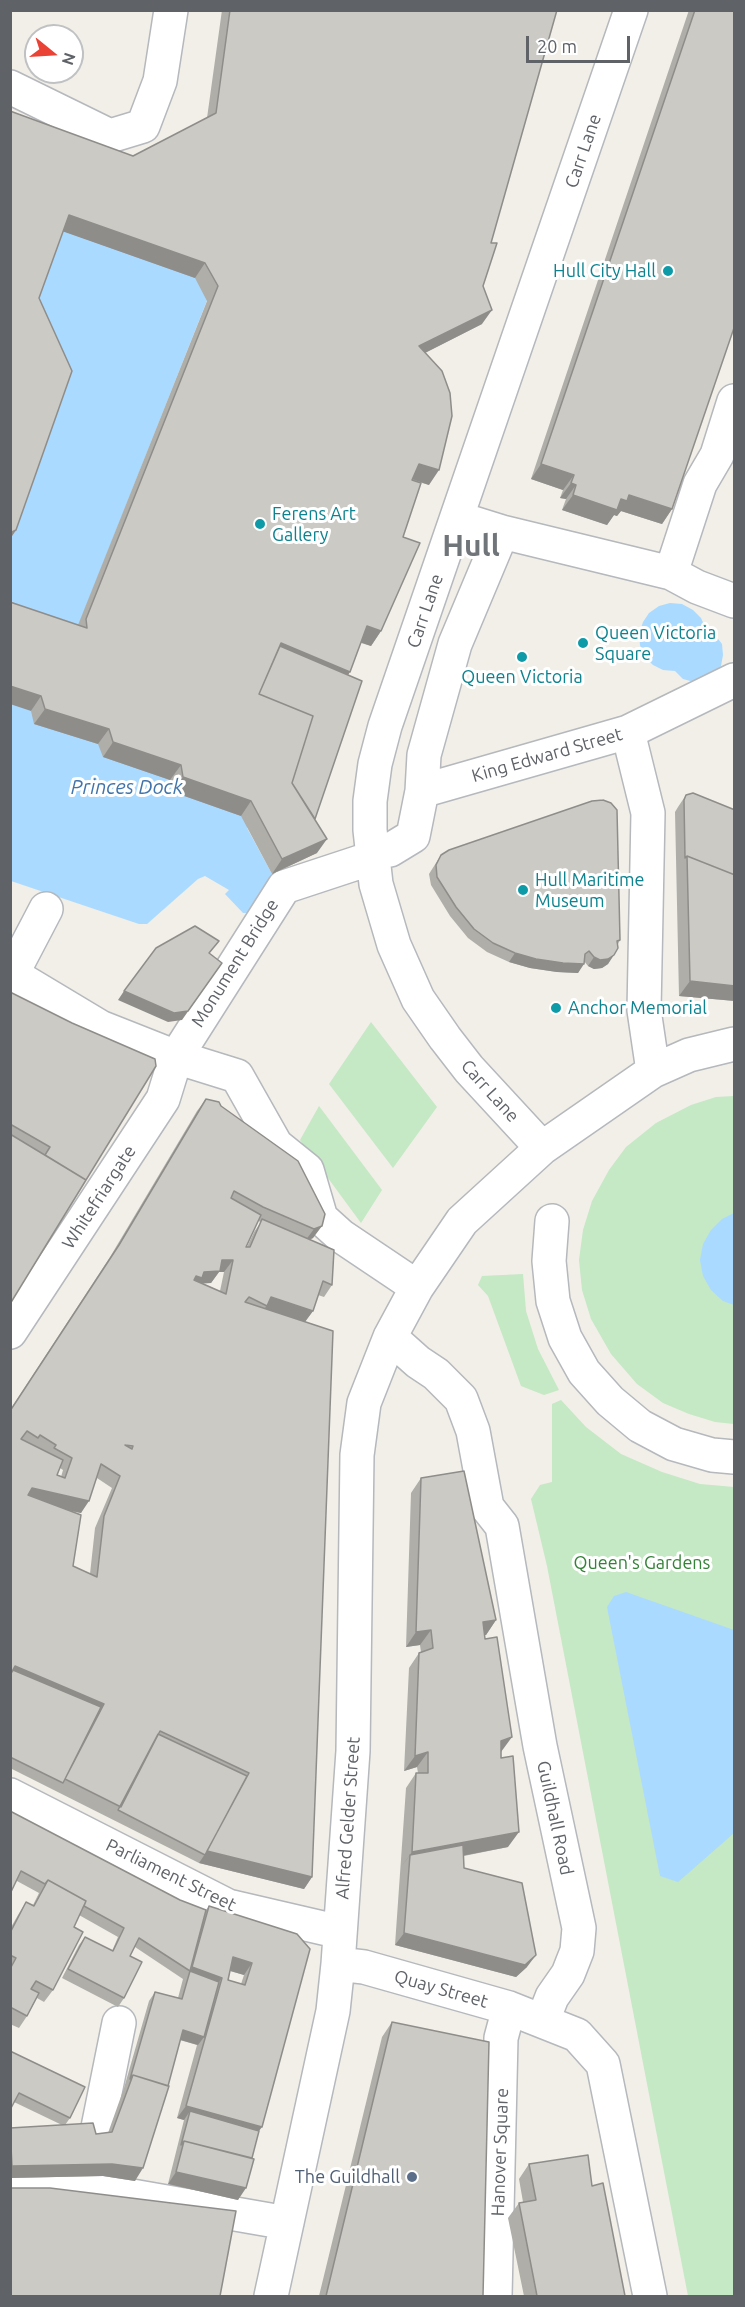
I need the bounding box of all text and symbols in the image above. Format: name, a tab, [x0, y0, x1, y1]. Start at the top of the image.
north arrow	[24, 24, 84, 84]
scale bar	[529, 24, 632, 62]
text: 20 m	[537, 36, 577, 56]
text: N	[59, 50, 80, 67]
street label: Carr Lane	[560, 111, 606, 191]
place label: Hull City Hall	[553, 260, 656, 282]
marker: Hull City Hall	[661, 264, 675, 278]
place label: Ferens Art Gallery	[272, 503, 356, 546]
marker: Ferens Art Gallery	[253, 517, 267, 531]
district label: Hull	[442, 528, 500, 564]
street label: Carr Lane	[402, 571, 448, 651]
place label: Queen Victoria Square	[595, 622, 716, 664]
marker: Queen Victoria Square	[576, 636, 590, 650]
marker: Queen Victoria	[515, 650, 529, 664]
place label: Queen Victoria	[461, 666, 583, 688]
street label: King Edward Street	[469, 723, 625, 787]
water label: Princes Dock	[71, 775, 183, 799]
place label: Hull Maritime Museum	[535, 869, 644, 912]
marker: Hull Maritime Museum	[516, 883, 530, 897]
street label: Monument Bridge	[187, 895, 283, 1031]
place label: Anchor Memorial	[568, 997, 707, 1019]
marker: Anchor Memorial	[549, 1001, 563, 1015]
street label: Carr Lane	[456, 1055, 524, 1127]
street label: Whitefriargate	[58, 1141, 140, 1253]
park label: Queen's Gardens	[574, 1552, 710, 1574]
street label: Alfred Gelder Street	[332, 1736, 364, 1900]
street label: Guildhall Road	[532, 1759, 578, 1877]
street label: Parliament Street	[102, 1834, 240, 1916]
street label: Quay Street	[392, 1965, 490, 2013]
street label: Hanover Square	[487, 2087, 513, 2217]
place label: The Guildhall	[295, 2166, 400, 2188]
marker: The Guildhall	[405, 2170, 419, 2184]

